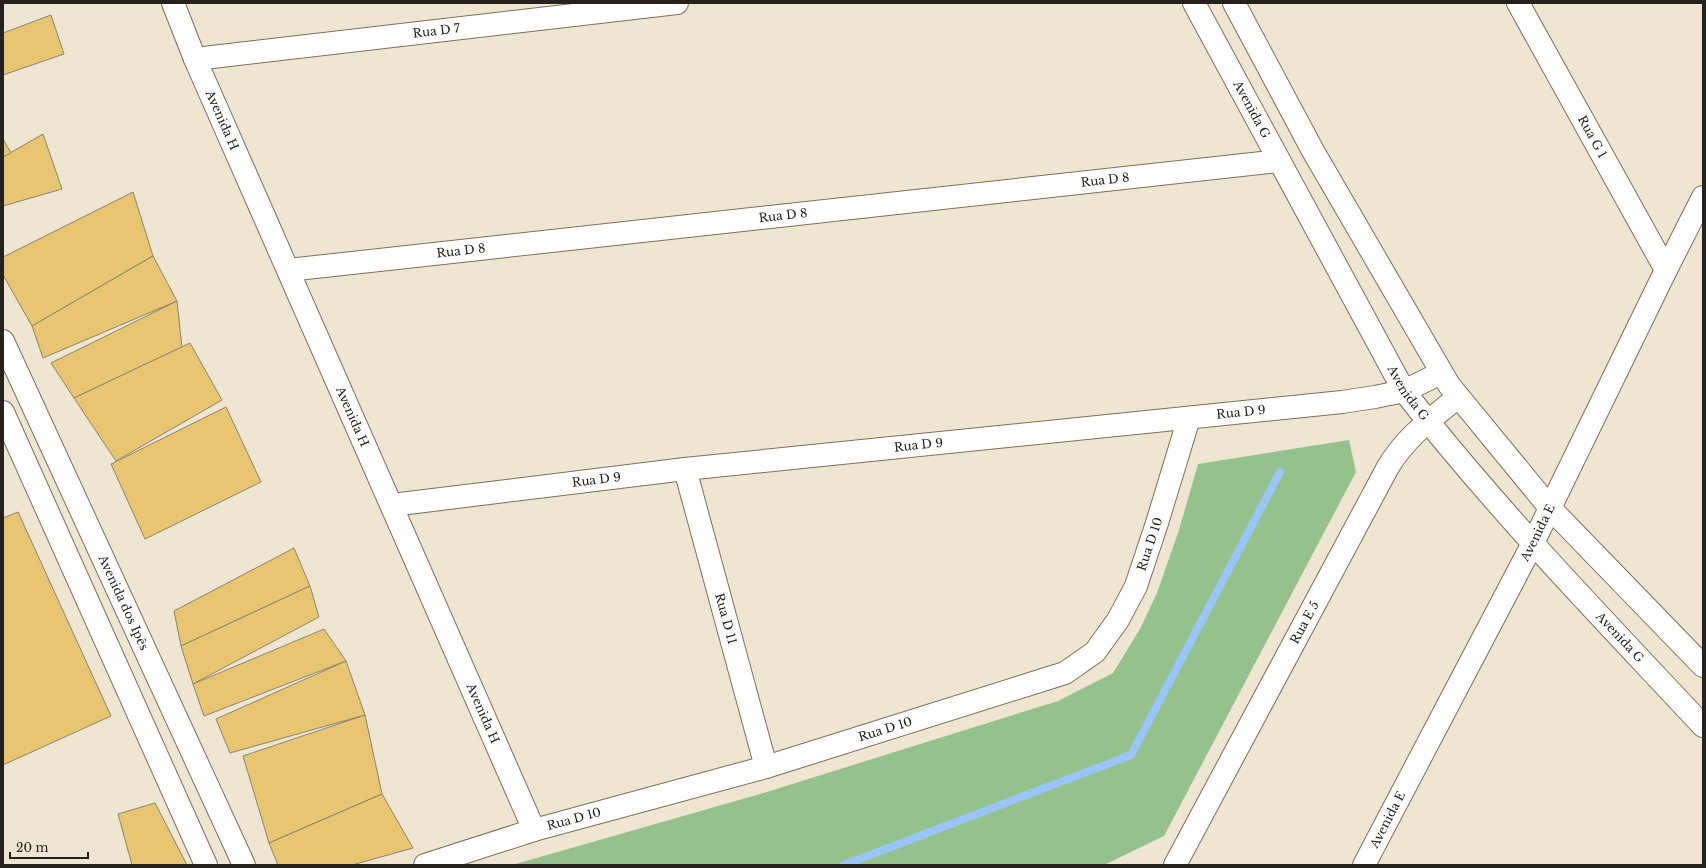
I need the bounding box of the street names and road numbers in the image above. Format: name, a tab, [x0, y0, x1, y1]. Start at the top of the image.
street label: Rua D 7	[412, 20, 462, 41]
street label: Avenida G	[1230, 77, 1274, 141]
street label: Avenida H	[202, 87, 242, 152]
street label: Rua G 1	[1575, 113, 1610, 161]
street label: Rua D 8	[1080, 170, 1130, 190]
street label: Rua D 8	[758, 205, 808, 225]
street label: Rua D 8	[436, 240, 486, 261]
street label: Avenida G	[1384, 362, 1433, 424]
street label: Avenida H	[333, 383, 373, 449]
street label: Rua D 9	[1216, 402, 1266, 422]
street label: Rua D 9	[893, 435, 944, 455]
street label: Rua D 9	[571, 469, 622, 490]
street label: Avenida E	[1516, 501, 1558, 564]
street label: Rua D 10	[1134, 515, 1165, 573]
street label: Avenida dos Ipês	[95, 552, 152, 652]
street label: Rua D 11	[712, 591, 740, 646]
street label: Rua E 5	[1287, 598, 1322, 646]
street label: Avenida G	[1592, 608, 1648, 666]
street label: Avenida H	[463, 680, 503, 746]
street label: Rua D 10	[856, 714, 914, 744]
street label: Avenida E	[1366, 789, 1408, 851]
street label: Rua D 10	[545, 804, 603, 833]

